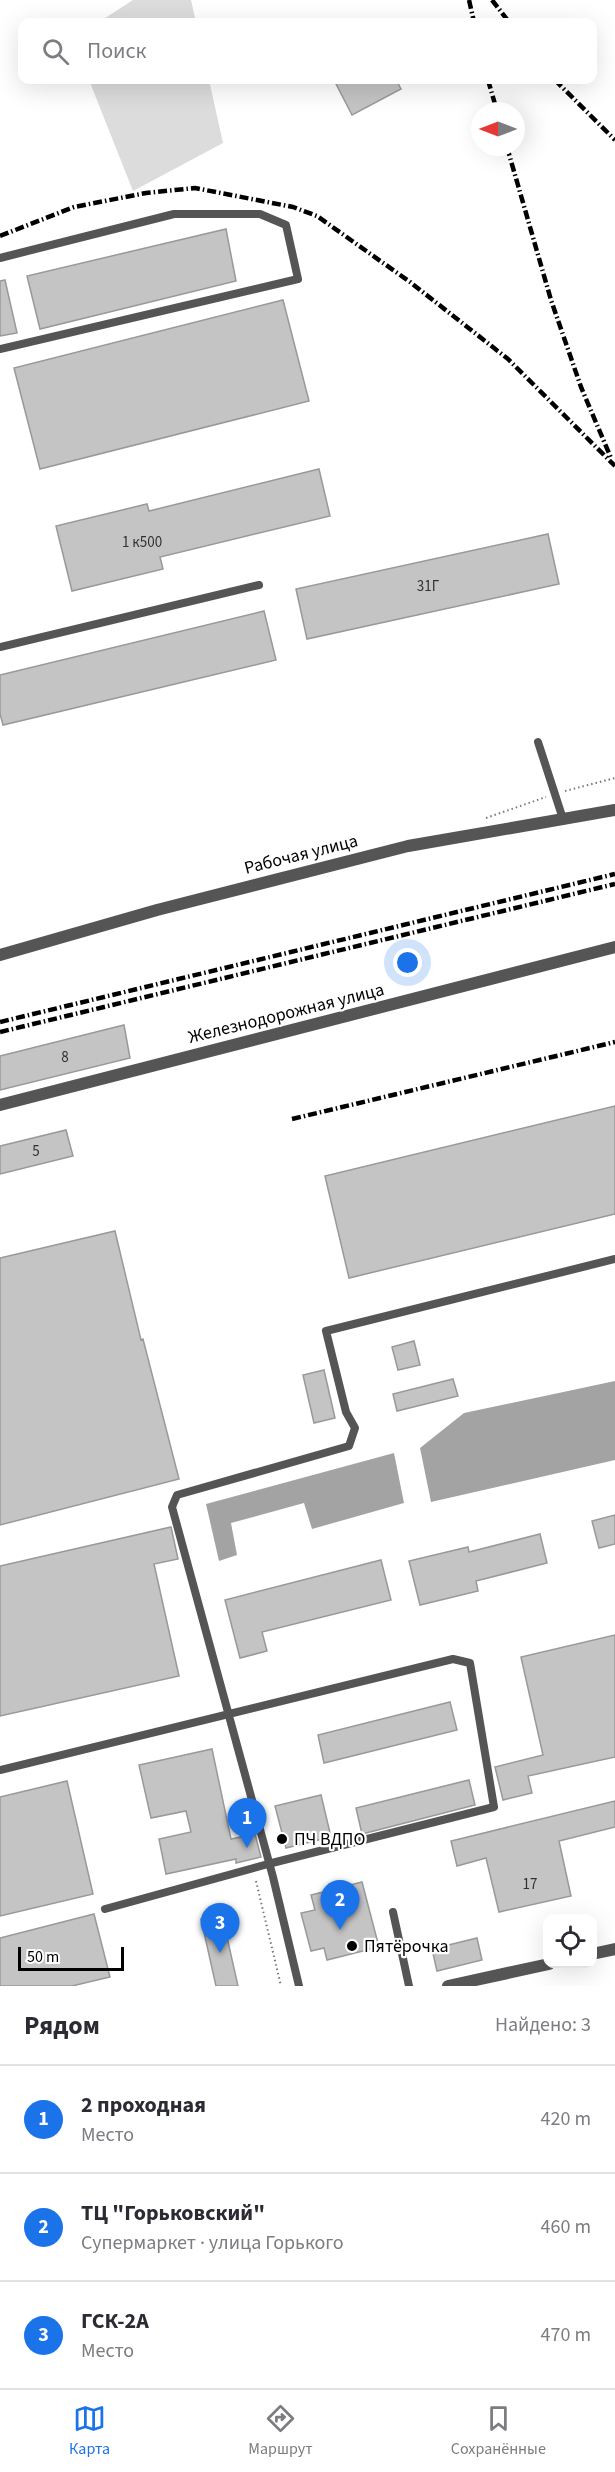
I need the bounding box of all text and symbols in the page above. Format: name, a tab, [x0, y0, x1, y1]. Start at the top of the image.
search box	[18, 18, 597, 84]
icon: search	[39, 35, 72, 68]
text: Поиск	[87, 35, 146, 67]
north arrow	[471, 102, 525, 156]
house number: 1 к500	[122, 532, 162, 553]
house number: 31Г	[417, 576, 440, 597]
street label: Рабочая улица	[242, 828, 361, 881]
your location	[393, 948, 422, 977]
street label: Железнодорожная улица	[186, 977, 387, 1050]
house number: 8	[61, 1047, 69, 1068]
house number: 5	[32, 1141, 40, 1162]
pin: 1	[228, 1798, 266, 1848]
place label: ПЧ ВДПО	[294, 1827, 365, 1852]
marker: ПЧ ВДПО	[275, 1832, 289, 1846]
house number: 17	[523, 1874, 537, 1895]
pin: 2	[320, 1880, 360, 1930]
pin: 3	[200, 1904, 240, 1953]
map controls	[543, 1914, 597, 1968]
button: locate	[543, 1914, 597, 1968]
place label: Пятёрочка	[364, 1934, 449, 1959]
marker: Пятёрочка	[345, 1939, 359, 1953]
scale bar	[18, 1944, 124, 1972]
text: 50 m	[27, 1946, 59, 1968]
text: Рядом	[24, 2007, 100, 2044]
text: Найдено: 3	[495, 2011, 591, 2039]
text: 2 проходная	[81, 2089, 206, 2121]
text: 1	[38, 2105, 49, 2133]
text: 420 m	[541, 2105, 591, 2133]
text: Место	[81, 2121, 134, 2149]
text: ТЦ "Горьковский"	[81, 2197, 265, 2229]
text: 2	[38, 2213, 49, 2241]
text: 460 m	[541, 2213, 591, 2241]
text: Супермаркет · улица Горького	[81, 2229, 344, 2257]
text: ГСК-2А	[81, 2305, 149, 2337]
text: 3	[38, 2321, 49, 2349]
text: 470 m	[541, 2321, 591, 2349]
text: Место	[81, 2337, 134, 2365]
tab: Карта	[69, 2402, 110, 2460]
tab: Маршрут	[248, 2402, 313, 2460]
tab: Сохранённые	[451, 2402, 546, 2460]

